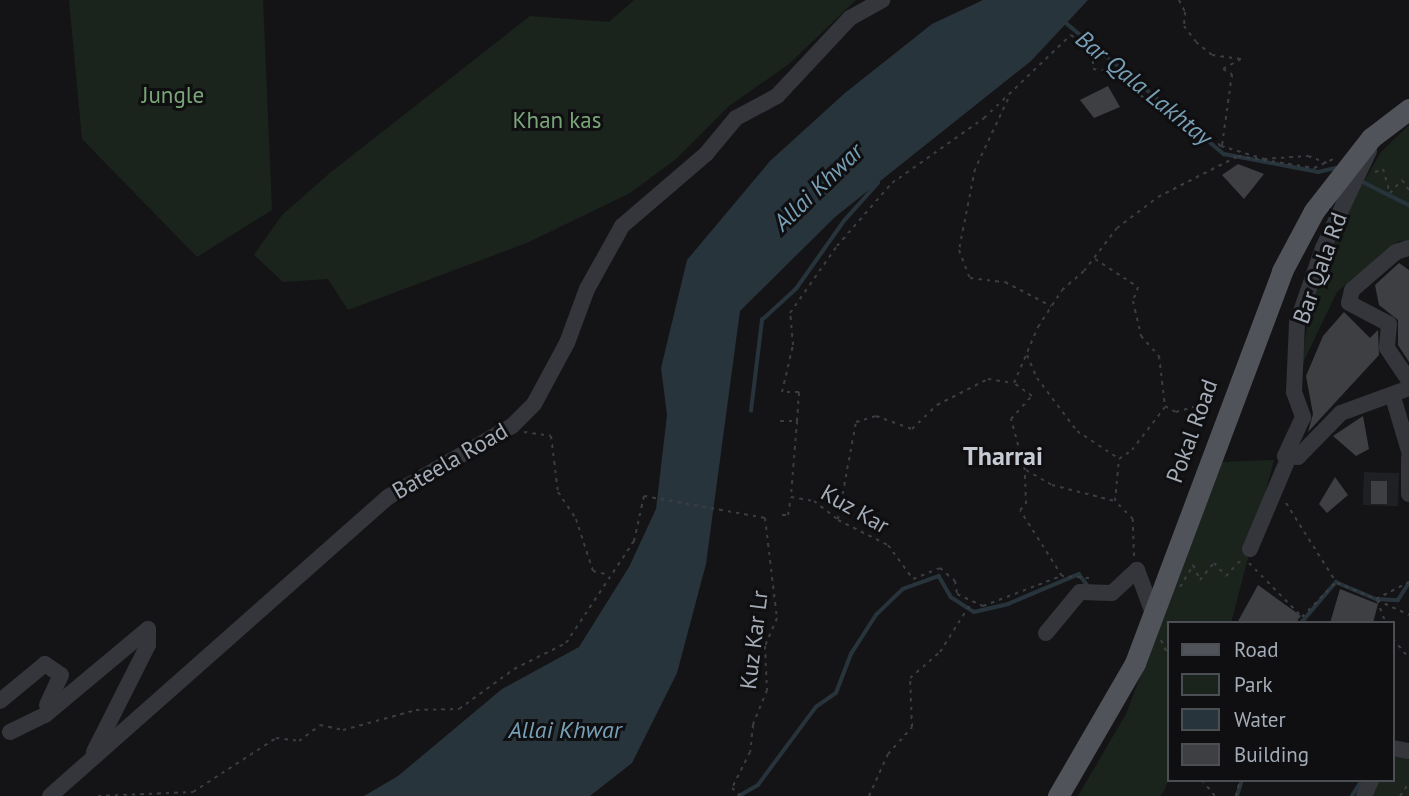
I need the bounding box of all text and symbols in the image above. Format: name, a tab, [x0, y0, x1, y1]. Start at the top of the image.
water label: Bar Qala Lakhtay	[1070, 24, 1218, 152]
park label: Jungle	[142, 81, 204, 109]
park label: Khan kas	[513, 106, 601, 134]
water label: Allai Khwar	[767, 137, 869, 237]
street label: Bar Qala Rd	[1287, 209, 1353, 327]
street label: Pokal Road	[1161, 375, 1223, 487]
street label: Bateela Road	[387, 417, 513, 505]
district label: Tharrai	[963, 440, 1043, 472]
street label: Kuz Kar	[816, 478, 894, 540]
street label: Kuz Kar Lr	[734, 589, 774, 691]
legend	[1168, 621, 1395, 782]
text: Road	[1234, 636, 1278, 663]
text: Park	[1234, 671, 1273, 698]
text: Water	[1234, 706, 1286, 733]
water label: Allai Khwar	[508, 716, 622, 744]
text: Building	[1234, 741, 1309, 768]

